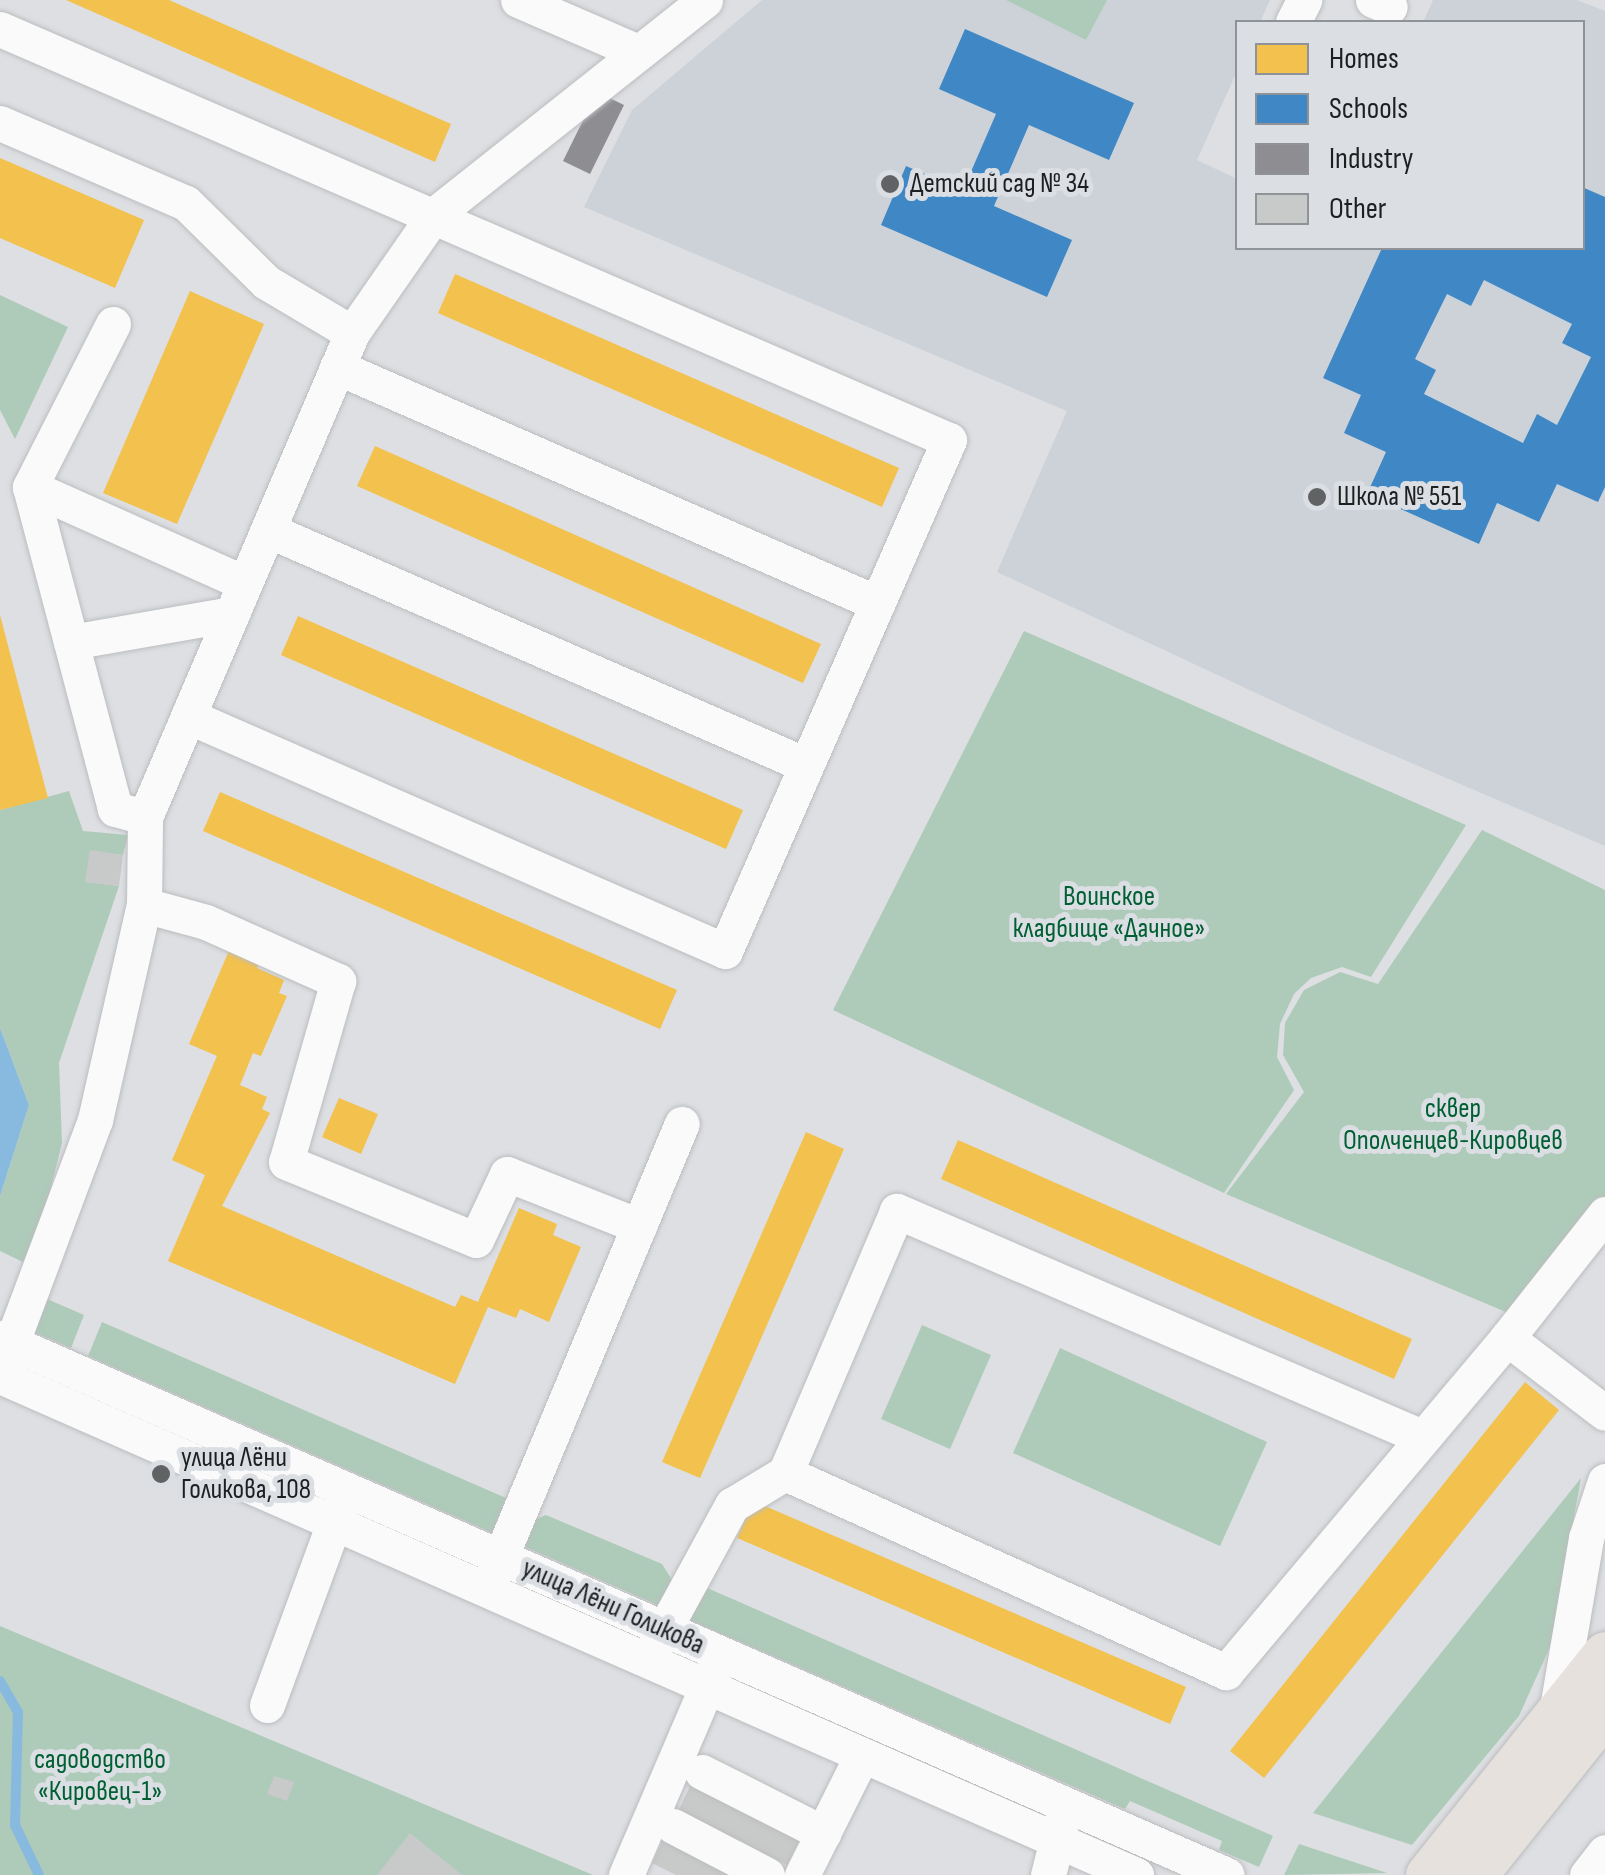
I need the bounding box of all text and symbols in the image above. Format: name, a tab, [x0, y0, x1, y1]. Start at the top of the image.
legend	[1235, 20, 1585, 250]
text: Homes	[1329, 41, 1399, 77]
text: Schools	[1329, 91, 1408, 127]
text: Industry	[1329, 141, 1413, 177]
place label: Детский сад № 34	[910, 167, 1089, 201]
marker: Детский сад № 34	[879, 173, 901, 195]
text: Other	[1329, 191, 1386, 227]
place label: Школа № 551	[1337, 480, 1461, 514]
marker: Школа № 551	[1306, 486, 1328, 508]
park label: Воинское кладбище «Дачное»	[1013, 880, 1205, 946]
park label: сквер Ополченцев-Кировцев	[1343, 1092, 1563, 1158]
place label: улица Лёни Голикова, 108	[181, 1441, 311, 1507]
marker: улица Лёни Голикова, 108	[150, 1463, 172, 1485]
street label: улица Лёни Голикова	[517, 1552, 709, 1662]
park label: садоводство «Кировец-1»	[34, 1743, 166, 1809]

